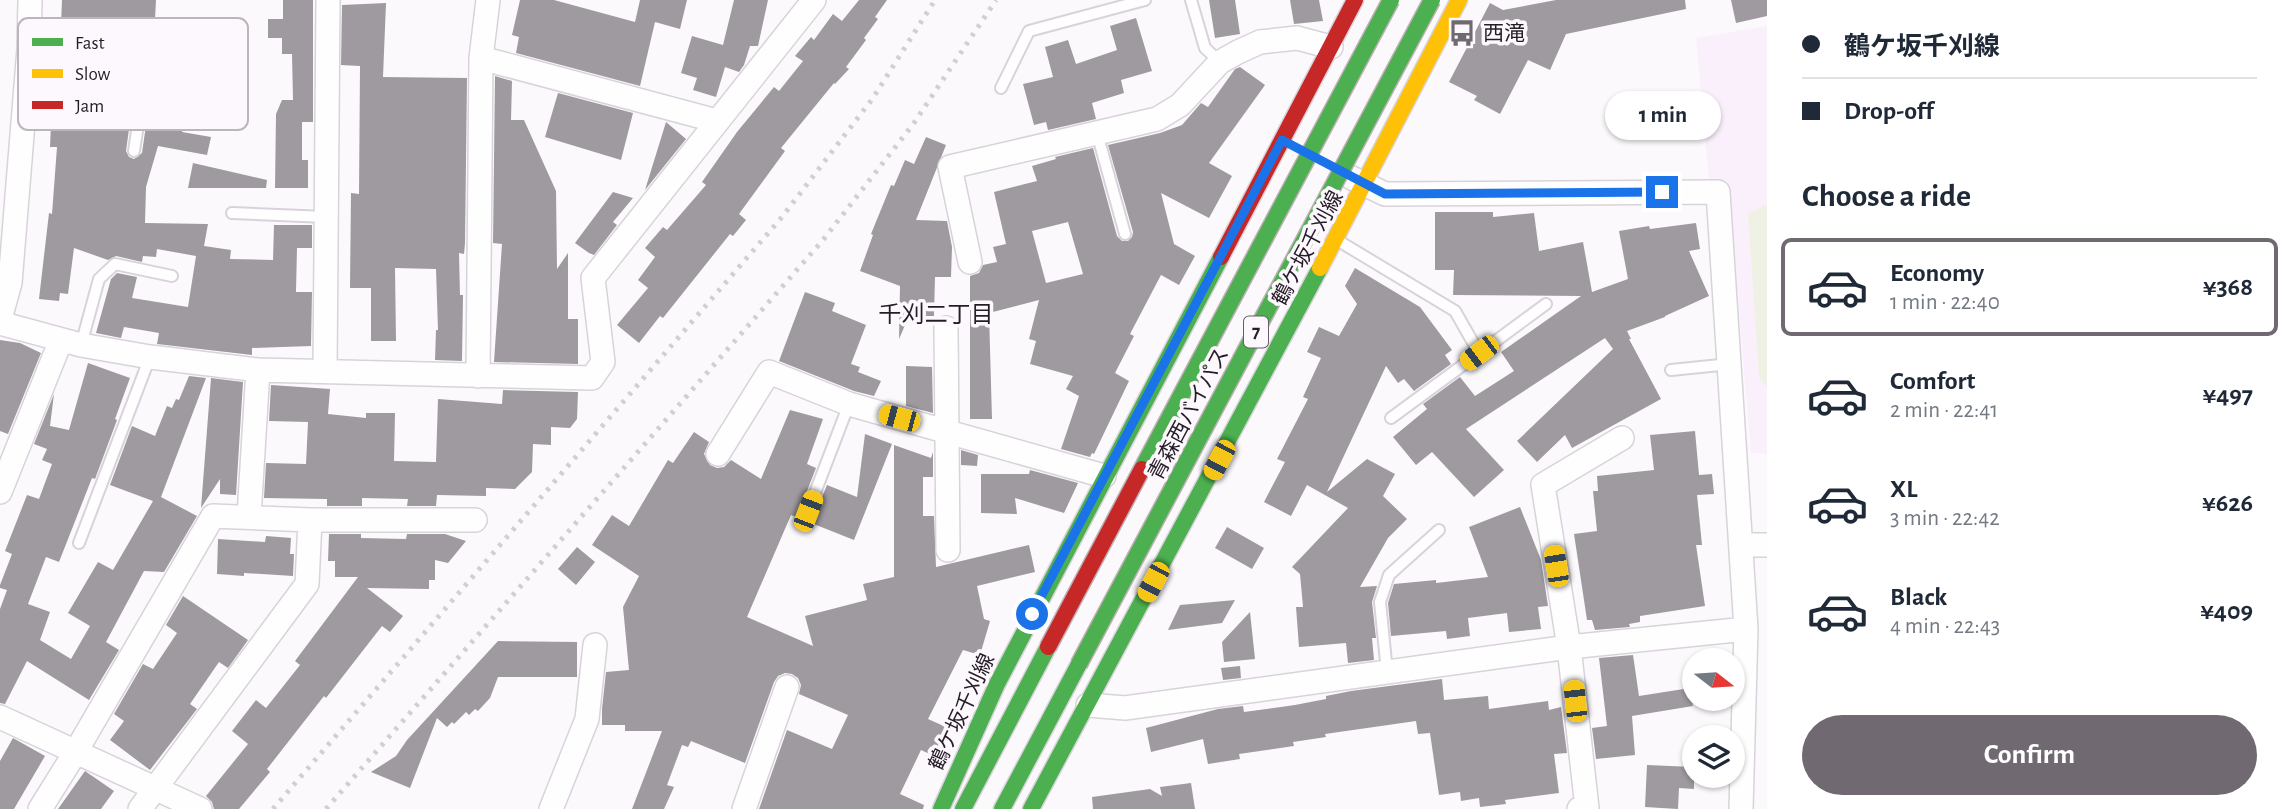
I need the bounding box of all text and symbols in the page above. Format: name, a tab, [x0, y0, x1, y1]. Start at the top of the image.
legend	[18, 18, 248, 130]
bus stop icon: 西滝	[1447, 18, 1477, 48]
place label: 西滝	[1483, 22, 1525, 44]
text: Fast	[75, 34, 105, 53]
text: 鶴ケ坂千刈線	[1844, 34, 2000, 60]
text: Slow	[75, 65, 111, 84]
callout: 1 min	[1604, 90, 1720, 140]
text: Jam	[75, 97, 104, 116]
text: Drop-off	[1844, 98, 1933, 124]
text: 1 min	[1639, 104, 1687, 127]
route end	[1646, 176, 1678, 208]
text: Choose a ride	[1802, 180, 1971, 212]
street label: 鶴ケ坂千刈線	[1268, 187, 1347, 309]
icon: car	[1806, 256, 1869, 319]
text: Economy	[1890, 260, 1984, 286]
text: ¥368	[2203, 274, 2253, 300]
text: 1 min · 22:40	[1890, 291, 2000, 314]
district label: 千刈二丁目	[879, 302, 994, 327]
road number: 7	[1244, 316, 1268, 348]
car	[1456, 332, 1503, 374]
street label: 青森西バイパス	[1144, 344, 1233, 484]
icon: car	[1806, 364, 1869, 427]
text: Comfort	[1890, 368, 1975, 394]
text: ¥497	[2202, 382, 2253, 408]
text: 2 min · 22:41	[1890, 399, 1998, 422]
car	[876, 402, 923, 434]
car	[1200, 437, 1239, 483]
icon: car	[1806, 472, 1869, 535]
text: XL	[1890, 476, 1917, 502]
car	[791, 488, 826, 534]
text: ¥626	[2202, 490, 2253, 516]
text: 3 min · 22:42	[1890, 507, 2000, 530]
car	[1543, 544, 1570, 588]
car	[1134, 559, 1173, 605]
icon: car	[1806, 580, 1869, 643]
text: Black	[1890, 584, 1947, 610]
route start	[1016, 598, 1048, 630]
text: ¥409	[2200, 598, 2253, 624]
text: 4 min · 22:43	[1890, 615, 2000, 638]
north arrow	[1682, 648, 1745, 710]
map controls	[1682, 648, 1745, 788]
street label: 鶴ケ坂千刈線	[925, 650, 998, 774]
car	[1563, 679, 1588, 723]
button: Confirm	[1802, 715, 2257, 795]
button: layers	[1682, 725, 1745, 788]

